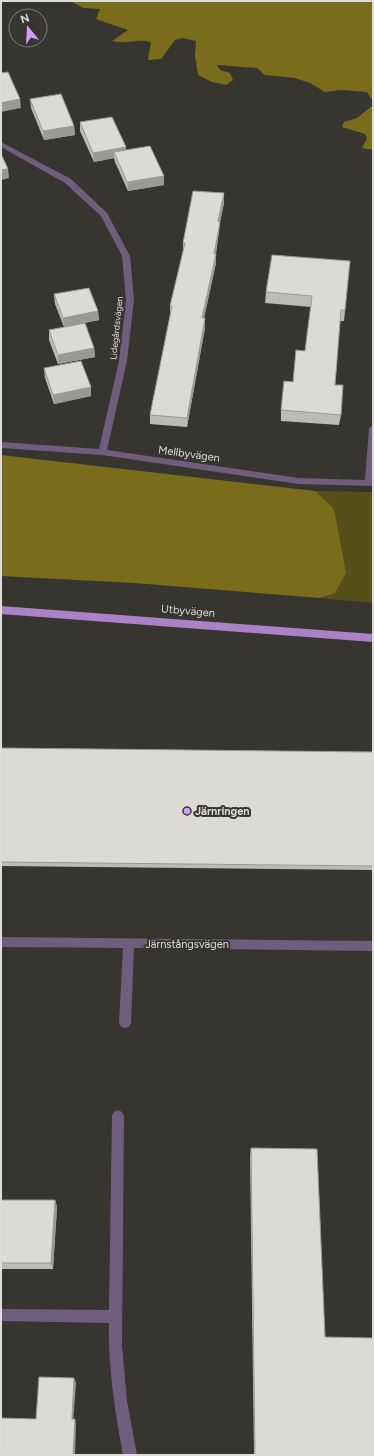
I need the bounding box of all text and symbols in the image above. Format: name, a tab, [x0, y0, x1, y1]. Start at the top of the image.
north arrow	[8, 8, 48, 48]
text: N	[19, 11, 31, 26]
street label: Lidegårdsvägen	[107, 296, 125, 360]
street label: Mellbyvägen	[157, 443, 221, 465]
street label: Utbyvägen	[161, 602, 215, 620]
place label: Järnringen	[195, 805, 250, 818]
marker: Järnringen	[182, 806, 192, 816]
street label: Järnstångsvägen	[145, 938, 229, 951]

